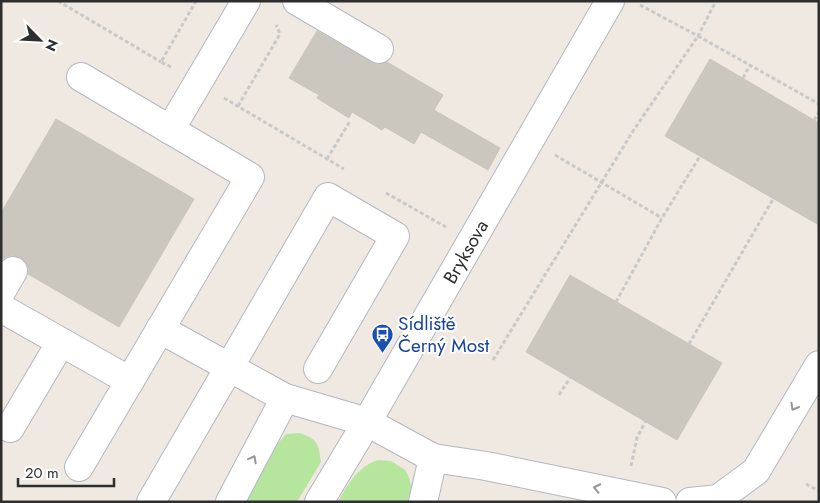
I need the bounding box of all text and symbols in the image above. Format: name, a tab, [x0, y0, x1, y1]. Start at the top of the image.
north arrow	[15, 15, 65, 65]
text: N	[40, 36, 63, 54]
street label: Bryksova	[437, 215, 495, 289]
place label: Sídliště Černý Most	[398, 310, 490, 359]
bus stop icon: Sídliště Černý Most	[370, 322, 394, 353]
one-way arrow	[790, 401, 800, 410]
one-way arrow	[247, 455, 257, 464]
scale bar	[18, 456, 114, 488]
text: 20 m	[25, 462, 59, 484]
one-way arrow	[592, 484, 601, 494]

